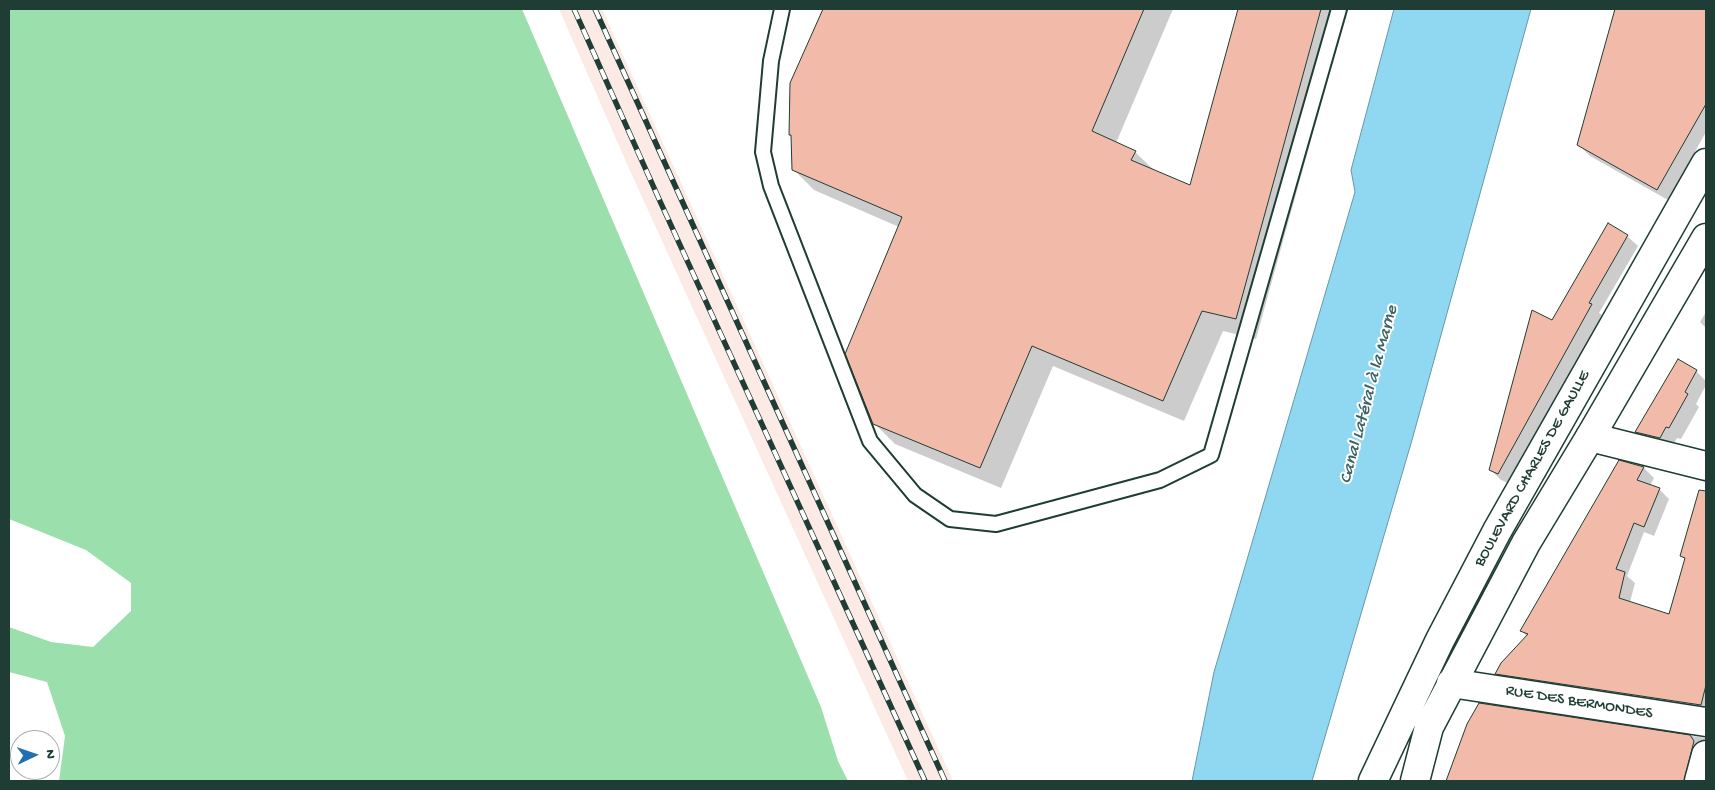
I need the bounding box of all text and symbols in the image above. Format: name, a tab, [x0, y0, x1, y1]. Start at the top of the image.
water label: Canal Latéral à la Marne	[1336, 304, 1404, 486]
street label: BOULEVARD CHARLES DE GAULLE	[1471, 368, 1595, 570]
street label: RUE DES BERMONDES	[1504, 682, 1654, 724]
north arrow	[10, 730, 60, 780]
text: N	[41, 749, 58, 759]

